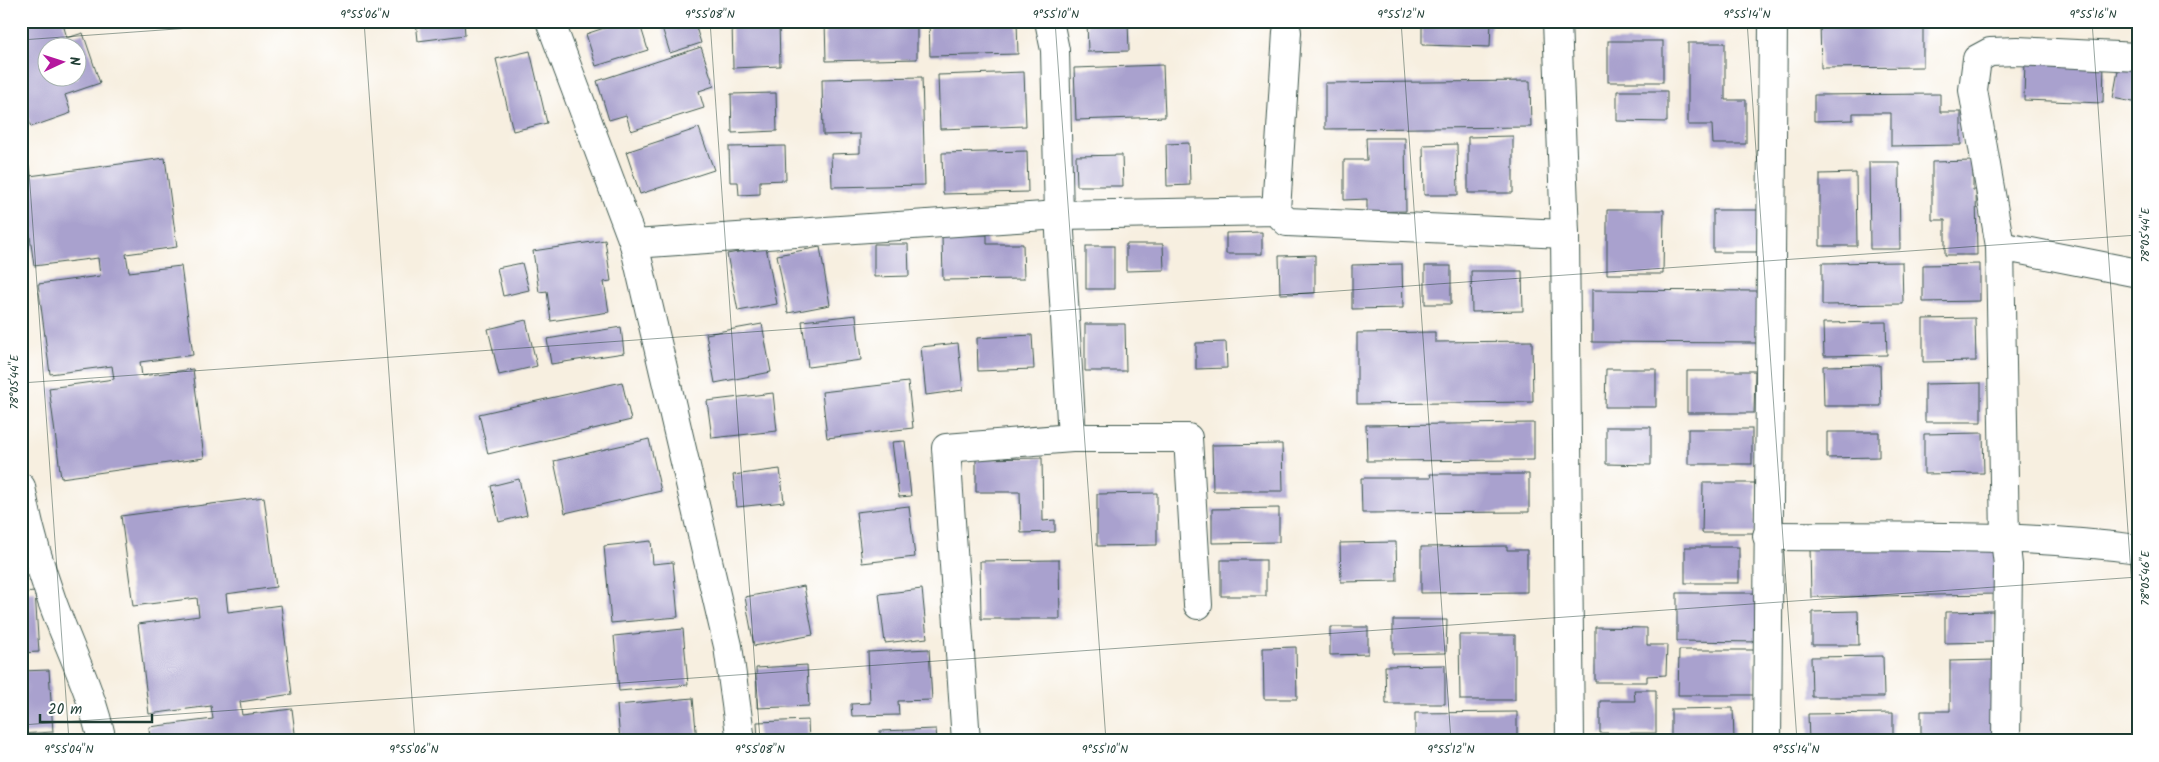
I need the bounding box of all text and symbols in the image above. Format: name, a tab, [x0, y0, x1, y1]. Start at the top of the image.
text: 9°55'06"N	[340, 5, 390, 24]
text: 9°55'08"N	[685, 5, 735, 24]
text: 9°55'10"N	[1033, 5, 1079, 24]
text: 9°55'12"N	[1377, 5, 1425, 24]
text: 9°55'14"N	[1723, 5, 1771, 24]
text: 9°55'16"N	[2069, 5, 2117, 24]
north arrow	[38, 38, 88, 88]
text: N	[63, 56, 85, 66]
text: 78°05'44"E	[2136, 206, 2155, 263]
text: 78°05'44"E	[5, 353, 24, 410]
text: 78°05'46"E	[2136, 549, 2155, 606]
scale bar	[40, 692, 152, 724]
text: 20 m	[48, 698, 82, 722]
text: 9°55'04"N	[44, 740, 94, 759]
text: 9°55'06"N	[389, 740, 439, 759]
text: 9°55'08"N	[735, 740, 785, 759]
text: 9°55'10"N	[1082, 740, 1128, 759]
text: 9°55'12"N	[1427, 740, 1475, 759]
text: 9°55'14"N	[1772, 740, 1820, 759]

